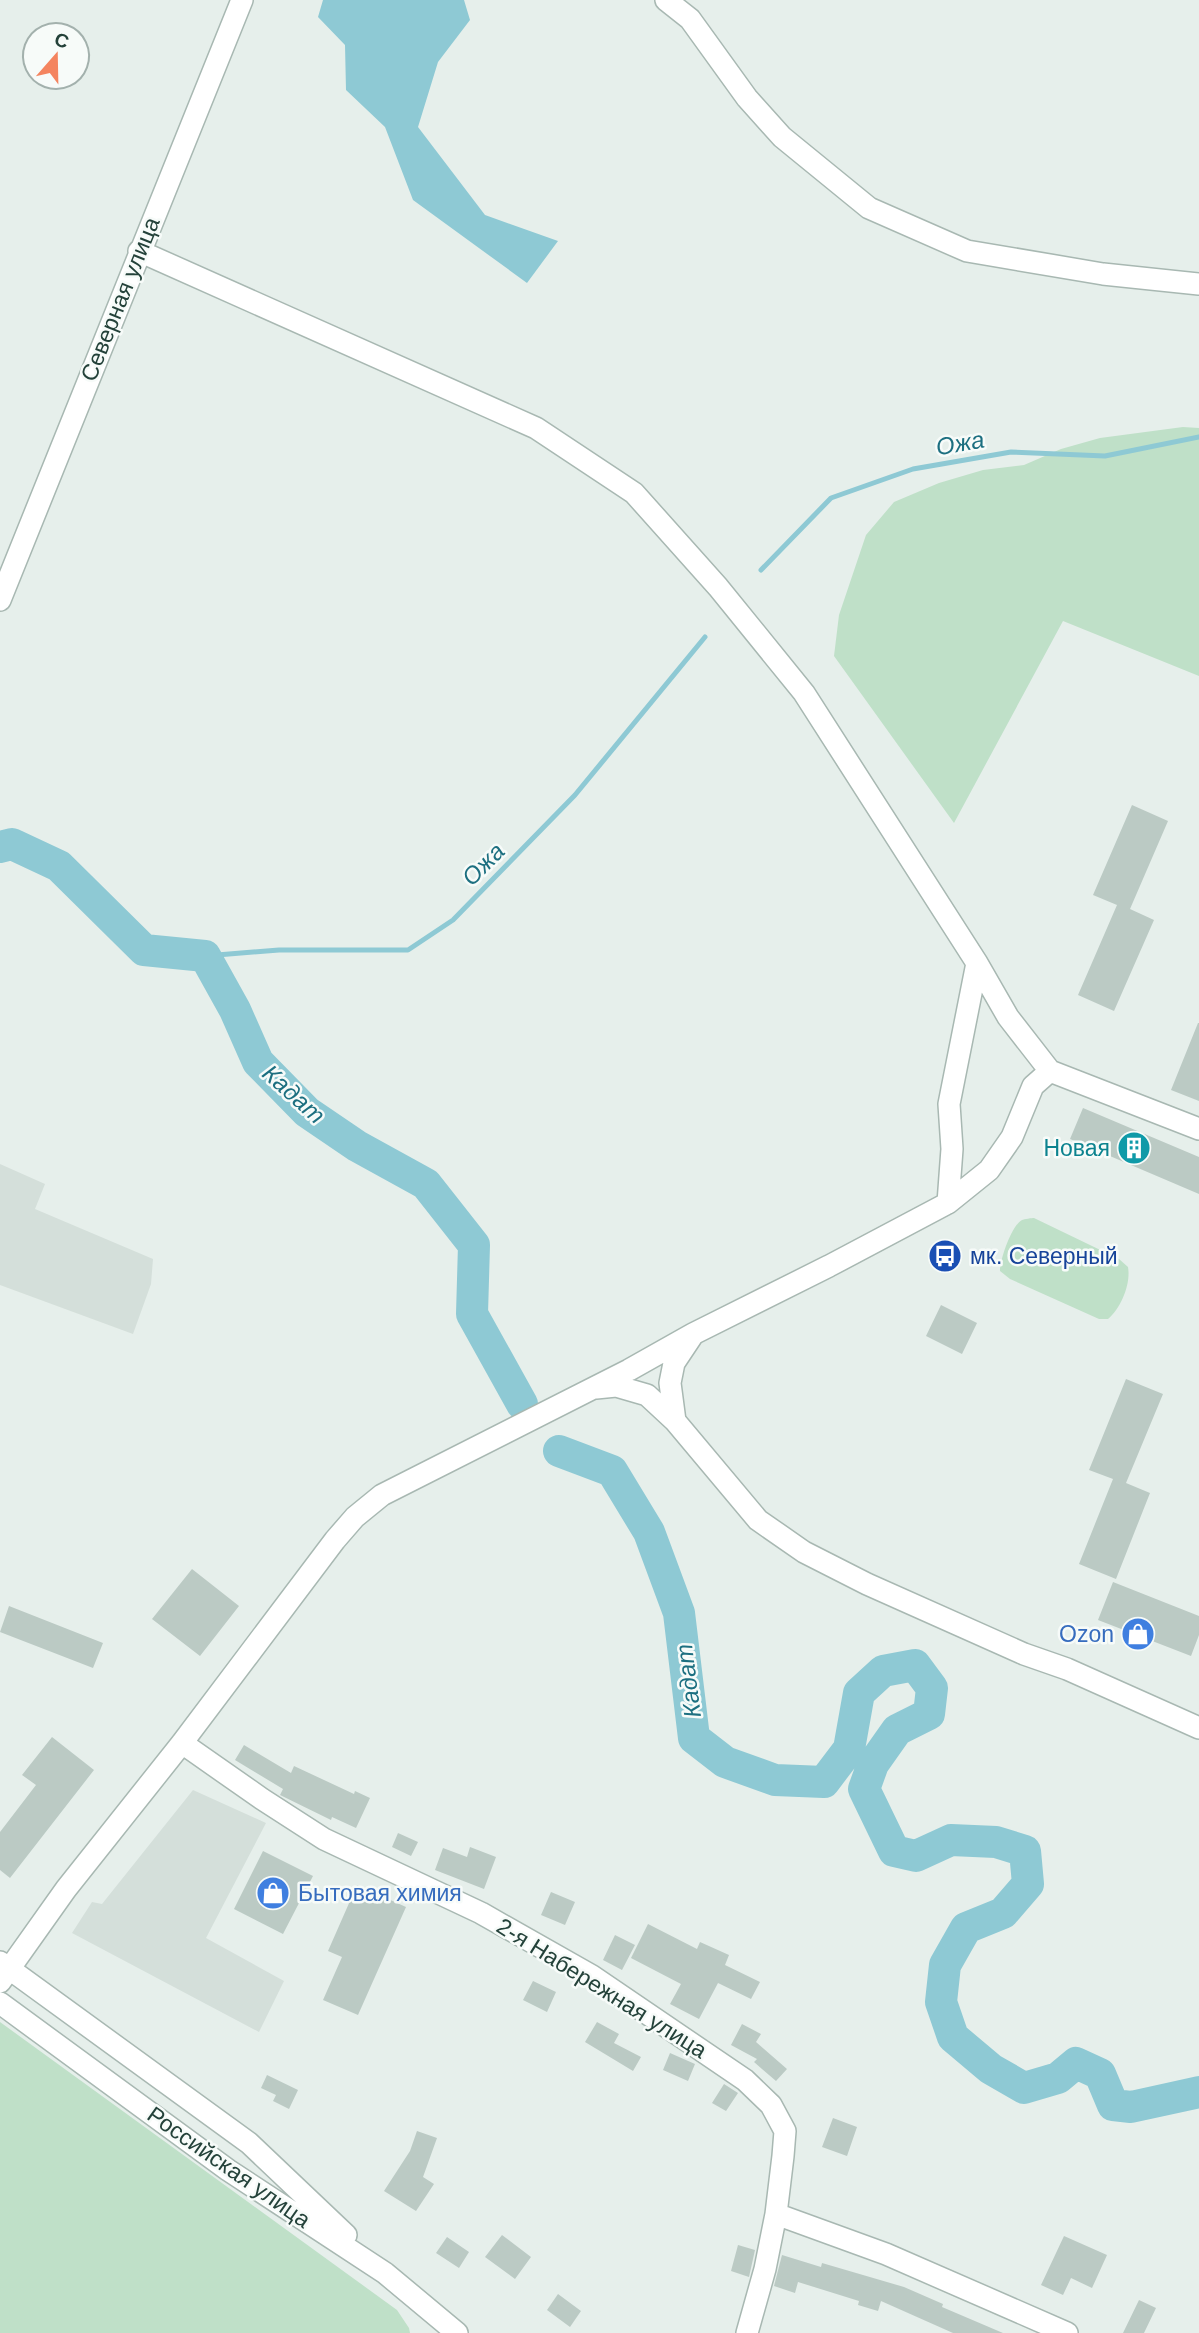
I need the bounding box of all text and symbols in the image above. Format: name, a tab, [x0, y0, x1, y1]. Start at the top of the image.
north arrow	[21, 21, 91, 91]
text: С	[52, 28, 72, 53]
street label: Северная улица	[75, 213, 165, 385]
water label: Ожа	[934, 425, 986, 461]
water label: Ожа	[456, 837, 510, 891]
water label: Кадат	[257, 1059, 331, 1129]
building icon: Новая	[1115, 1129, 1153, 1167]
place label: Новая	[1043, 1135, 1110, 1161]
bus stop icon: мк. Северный	[926, 1237, 964, 1275]
place label: мк. Северный	[970, 1243, 1118, 1269]
shop icon: Ozon	[1119, 1615, 1157, 1653]
place label: Ozon	[1059, 1621, 1114, 1647]
water label: Кадат	[670, 1643, 706, 1719]
shop icon: Бытовая химия	[254, 1874, 292, 1912]
place label: Бытовая химия	[298, 1880, 462, 1906]
street label: 2-я Набережная улица	[492, 1913, 712, 2063]
street label: Российская улица	[143, 2101, 316, 2233]

